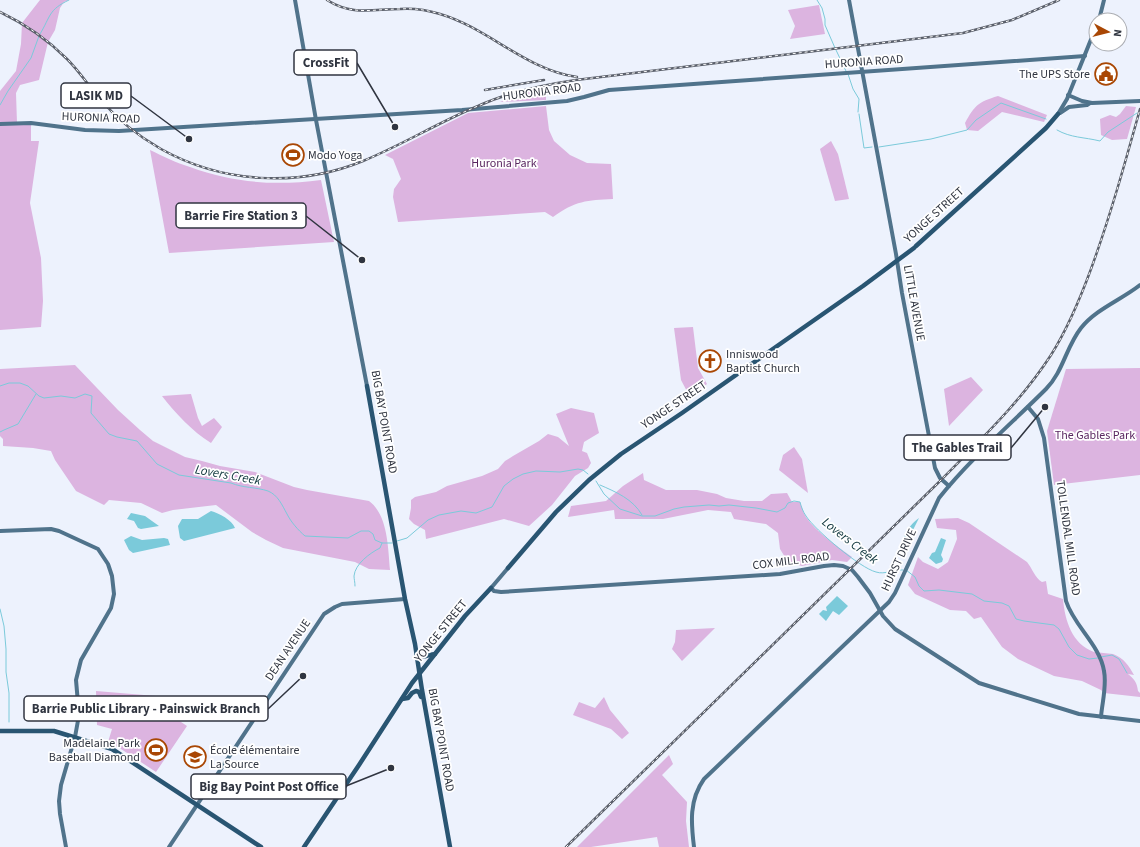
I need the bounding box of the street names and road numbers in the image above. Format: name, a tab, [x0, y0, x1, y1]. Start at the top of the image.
street label: HURONIA ROAD	[824, 51, 904, 73]
street label: HURONIA ROAD	[502, 79, 582, 105]
street label: HURONIA ROAD	[61, 108, 141, 128]
street label: YONGE STREET	[899, 183, 968, 247]
street label: LITTLE AVENUE	[899, 264, 929, 342]
street label: BIG BAY POINT ROAD	[367, 369, 401, 475]
street label: YONGE STREET	[637, 376, 711, 434]
street label: TOLLENDAL MILL ROAD	[1051, 479, 1085, 597]
street label: HURST DRIVE	[877, 526, 921, 594]
street label: COX MILL ROAD	[752, 548, 830, 574]
street label: YONGE STREET	[410, 596, 472, 667]
street label: DEAN AVENUE	[261, 616, 315, 684]
street label: BIG BAY POINT ROAD	[424, 687, 458, 793]

